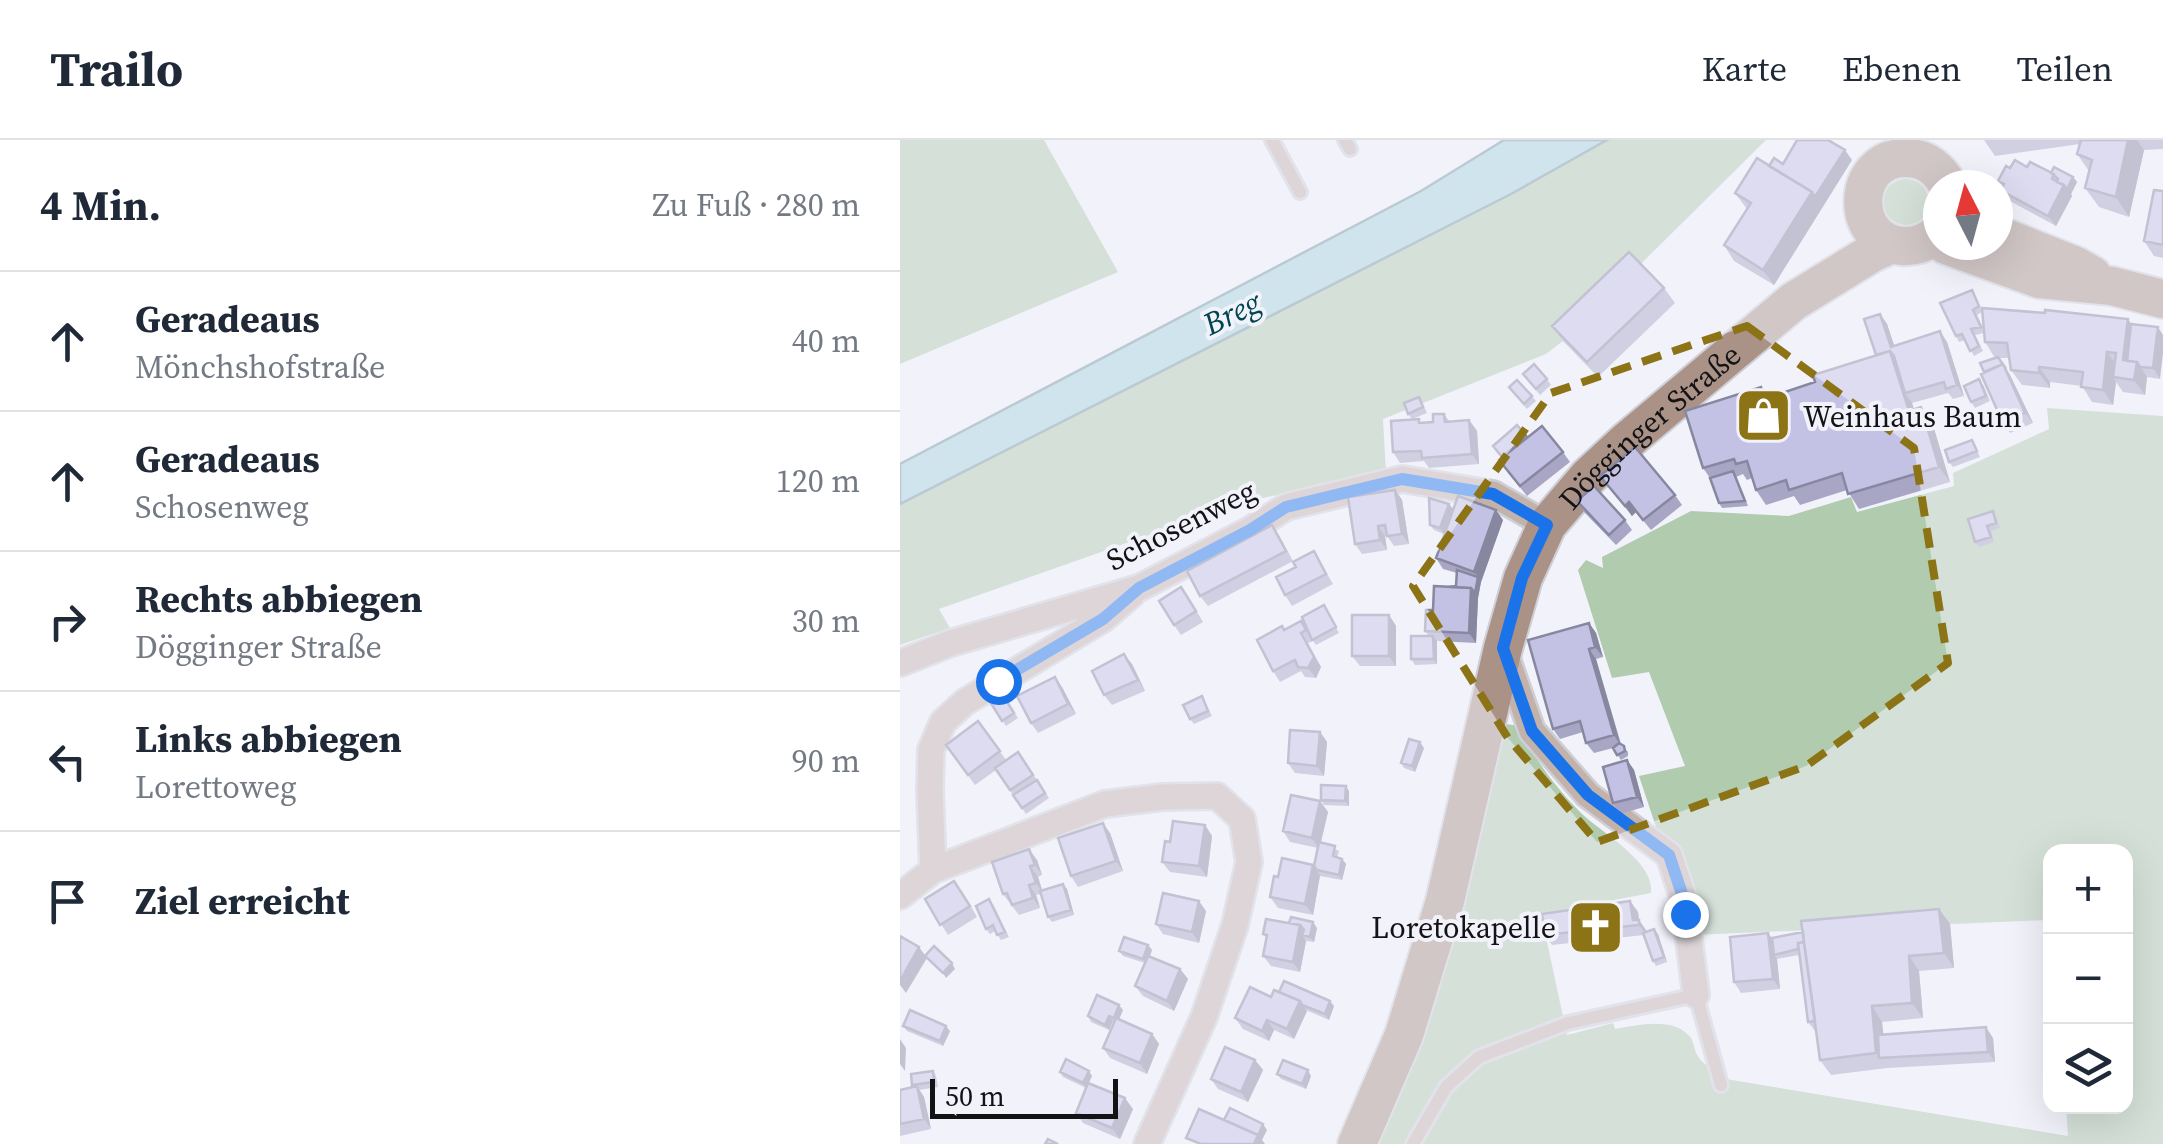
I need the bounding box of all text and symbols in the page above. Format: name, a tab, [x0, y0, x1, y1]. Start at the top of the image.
text: Trailo	[50, 36, 183, 102]
text: Karte	[1702, 45, 1787, 93]
text: Ebenen	[1842, 45, 1962, 93]
text: Teilen	[2017, 45, 2113, 93]
north arrow	[1923, 170, 2013, 260]
text: 4 Min.	[40, 176, 161, 234]
text: Zu Fuß · 280 m	[652, 183, 860, 227]
water label: Breg	[1195, 279, 1270, 346]
text: Geradeaus	[135, 293, 320, 345]
icon: ahead	[40, 314, 95, 369]
text: 40 m	[792, 319, 860, 363]
street label: Dögginger Straße	[1549, 334, 1749, 518]
text: Mönchshofstraße	[135, 345, 385, 389]
shop icon: Weinhaus Baum	[1734, 386, 1794, 446]
place label: Weinhaus Baum	[1803, 396, 2022, 437]
text: Geradeaus	[135, 433, 320, 485]
icon: ahead	[40, 454, 95, 509]
text: 120 m	[776, 459, 860, 503]
street label: Schosenweg	[1099, 470, 1263, 580]
text: Schosenweg	[135, 485, 309, 529]
text: Rechts abbiegen	[135, 573, 423, 625]
icon: right	[40, 594, 95, 649]
text: 30 m	[792, 599, 860, 643]
text: Dögginger Straße	[135, 625, 382, 669]
route start	[976, 659, 1022, 705]
text: Links abbiegen	[135, 713, 402, 765]
icon: left	[40, 734, 95, 789]
text: 90 m	[792, 739, 860, 783]
text: Lorettoweg	[135, 765, 297, 809]
map controls	[2043, 844, 2133, 1114]
button: +	[2043, 844, 2133, 934]
icon: arrive	[40, 874, 95, 929]
text: Ziel erreicht	[135, 875, 350, 927]
route end	[1663, 892, 1709, 938]
church icon: Loretokapelle	[1565, 897, 1625, 957]
place label: Loretokapelle	[1371, 907, 1556, 948]
button: −	[2043, 934, 2133, 1024]
button: layers	[2043, 1024, 2133, 1114]
scale bar	[930, 1074, 1118, 1118]
text: 50 m	[945, 1077, 1005, 1115]

